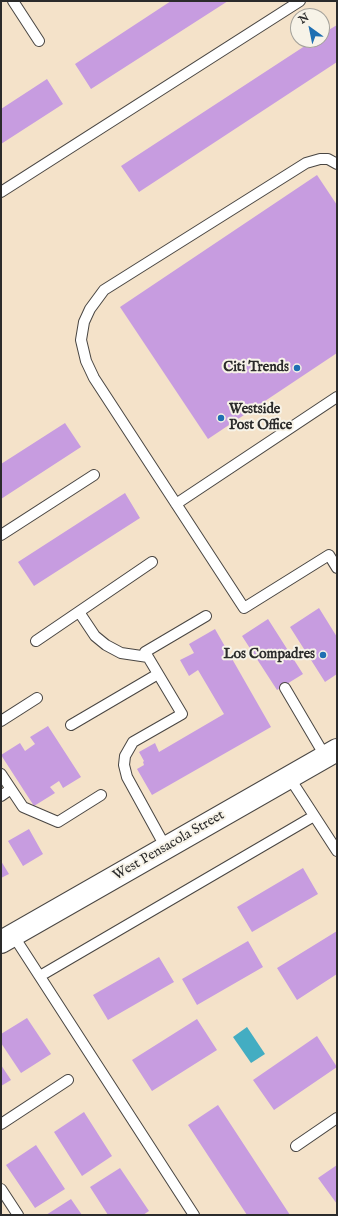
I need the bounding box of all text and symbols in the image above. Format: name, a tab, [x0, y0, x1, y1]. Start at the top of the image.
north arrow	[290, 8, 330, 48]
text: N	[296, 10, 312, 27]
place label: Citi Trends	[223, 360, 289, 376]
marker: Citi Trends	[292, 363, 302, 373]
place label: Westside Post Office	[229, 402, 292, 434]
marker: Westside Post Office	[216, 413, 226, 423]
place label: Los Compadres	[223, 647, 315, 663]
marker: Los Compadres	[318, 650, 328, 660]
street label: West Pensacola Street	[110, 807, 228, 885]

